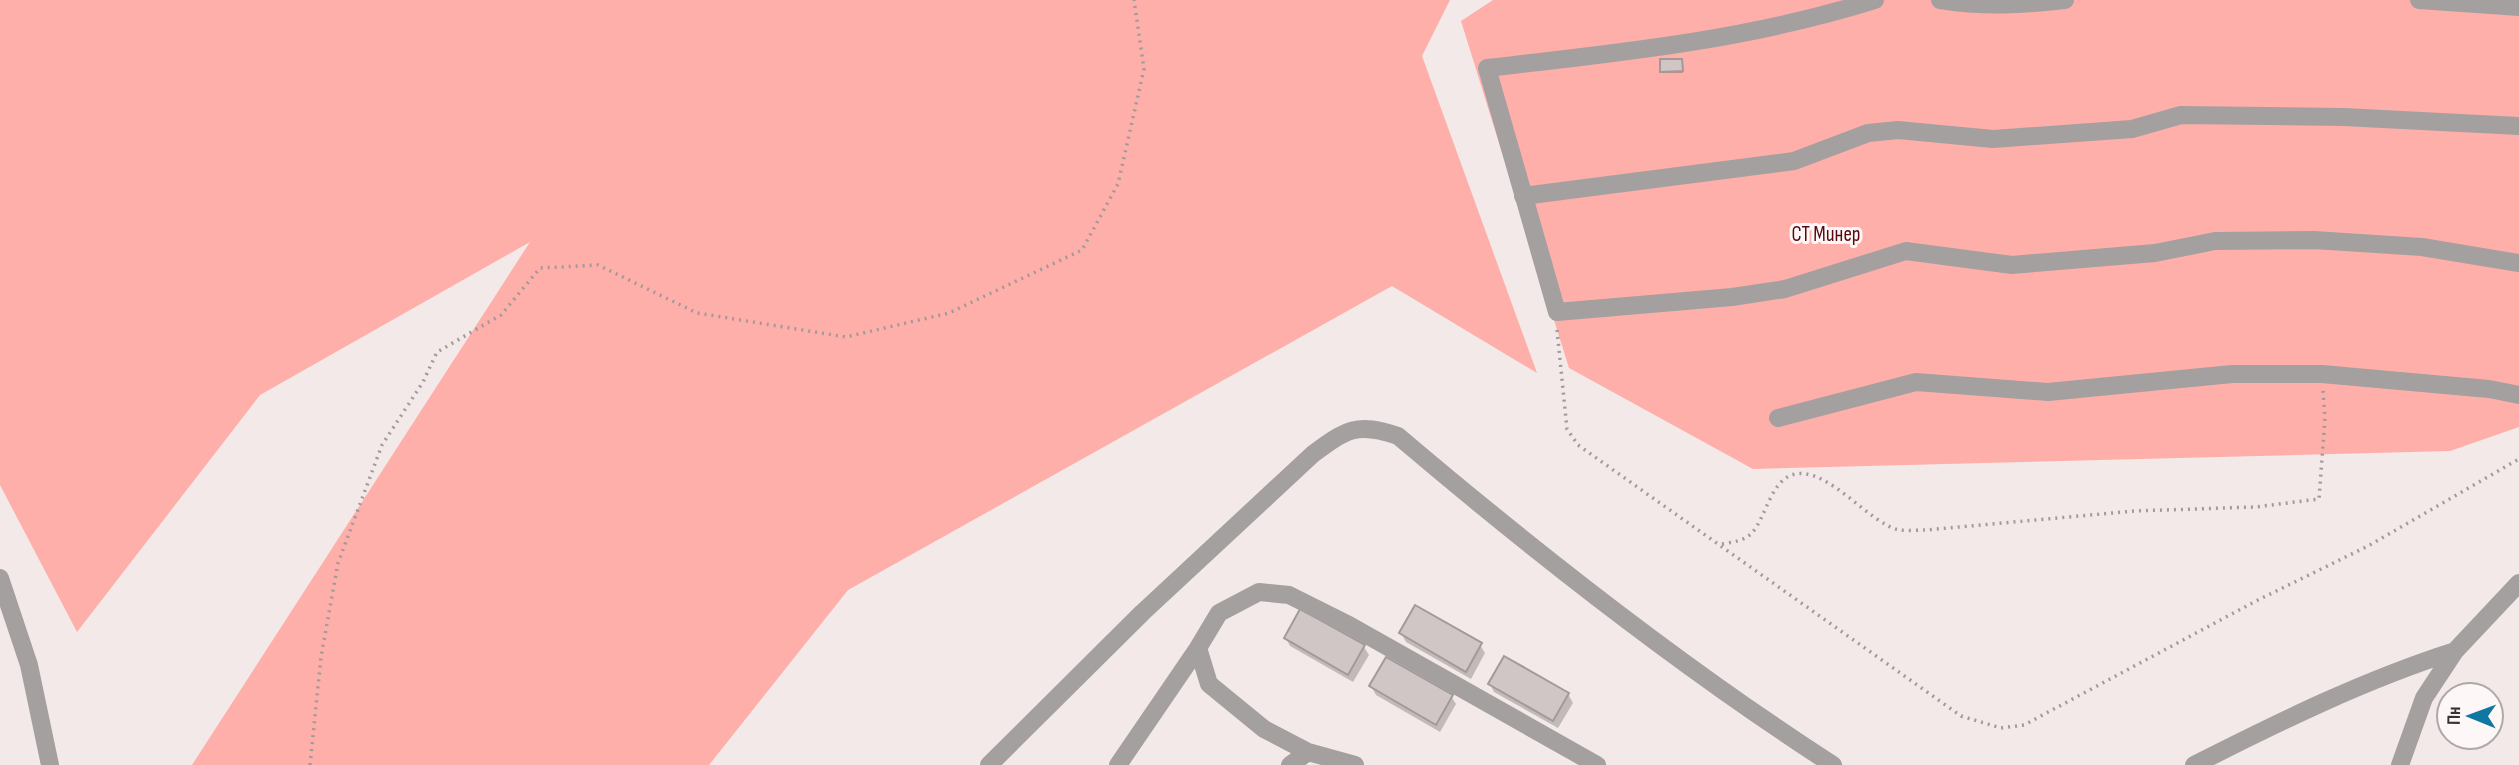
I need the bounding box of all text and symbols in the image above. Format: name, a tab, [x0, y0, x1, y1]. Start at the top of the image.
park label: СТ Минер	[1791, 222, 1861, 247]
north arrow	[2435, 681, 2505, 751]
text: Пн	[2443, 706, 2466, 725]

